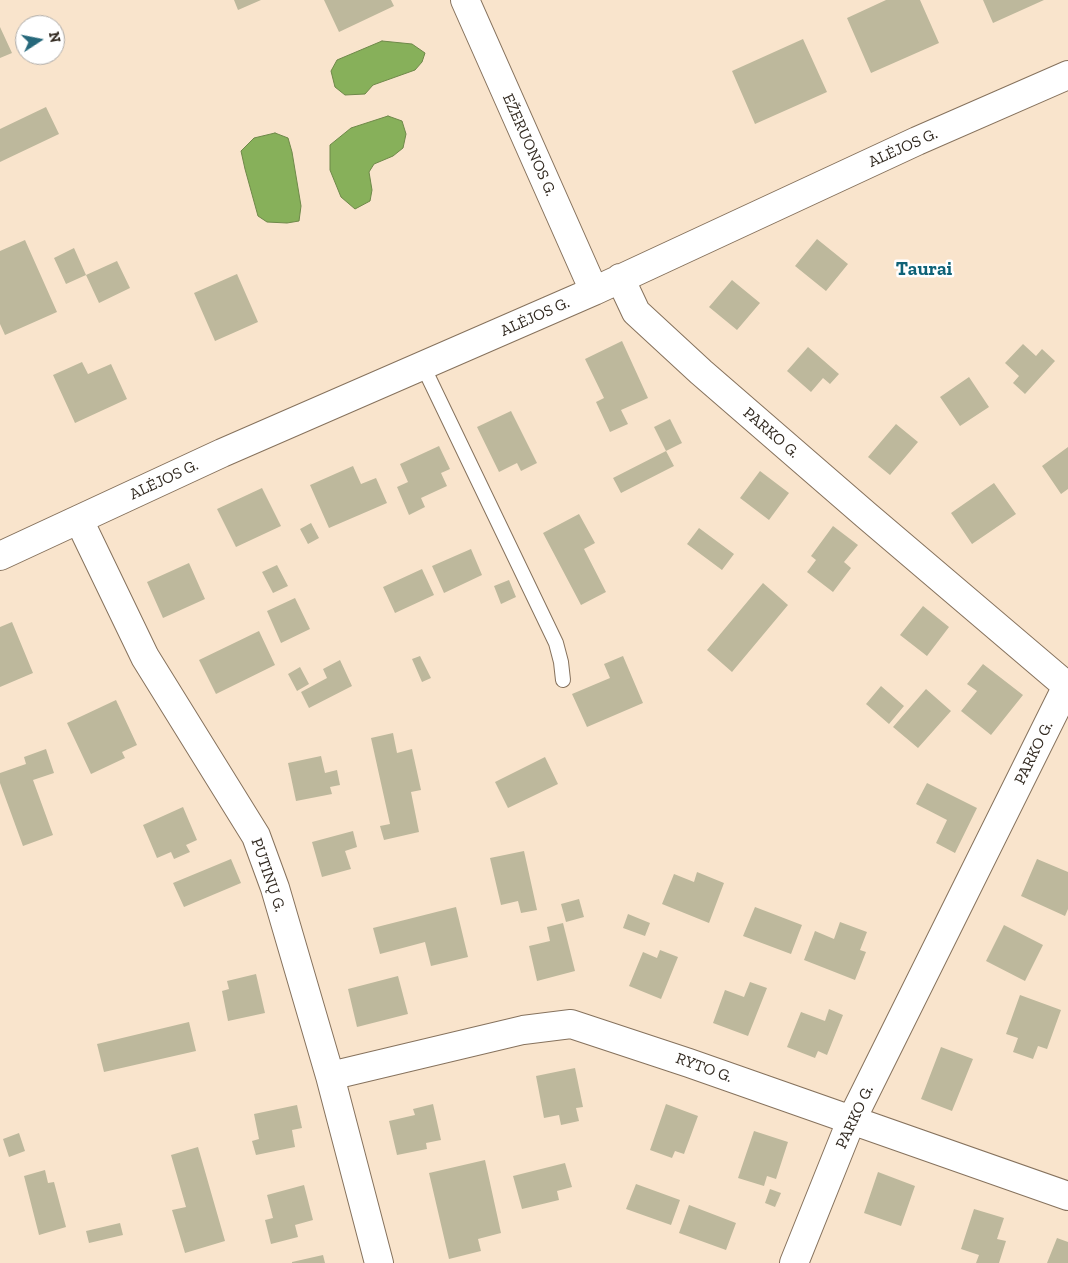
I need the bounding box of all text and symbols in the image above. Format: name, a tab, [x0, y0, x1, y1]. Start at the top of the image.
north arrow	[15, 15, 65, 65]
text: N	[45, 30, 64, 44]
street label: EŽERUONOS G.	[498, 91, 560, 199]
street label: ALĖJOS G.	[865, 124, 941, 172]
district label: Taurai	[896, 259, 952, 281]
street label: ALĖJOS G.	[497, 293, 573, 341]
street label: PARKO G.	[739, 403, 803, 463]
street label: ALĖJOS G.	[127, 456, 201, 504]
street label: PARKO G.	[1010, 718, 1058, 788]
street label: PUTINŲ G.	[246, 836, 290, 914]
street label: RYTO G.	[673, 1049, 735, 1087]
street label: PARKO G.	[832, 1082, 878, 1152]

